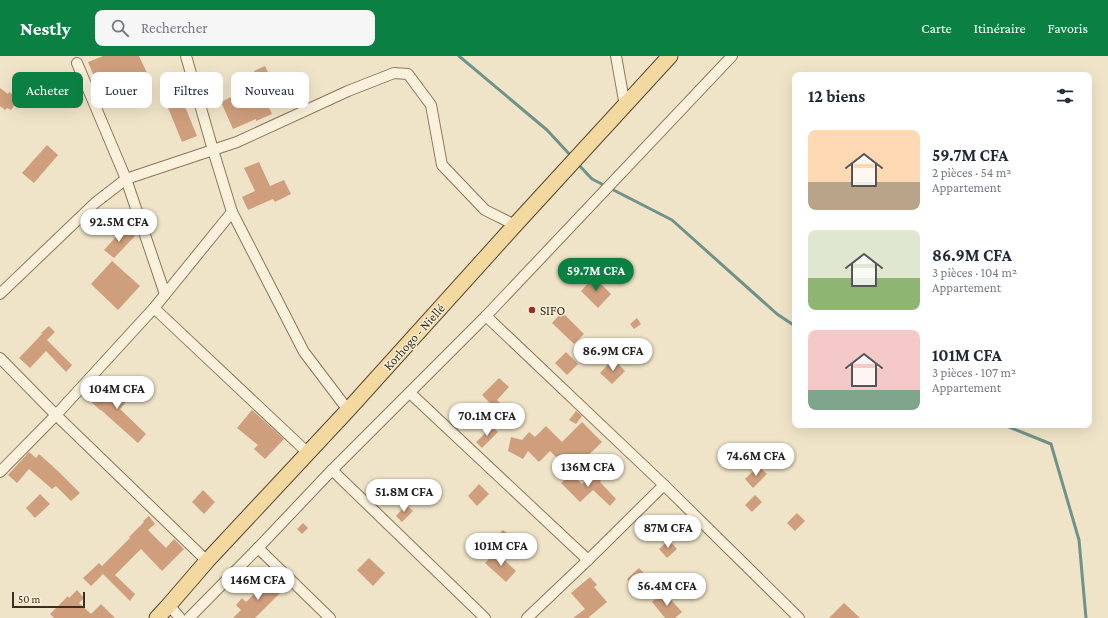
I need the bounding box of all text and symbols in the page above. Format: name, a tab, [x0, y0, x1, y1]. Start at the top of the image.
search box	[95, 10, 375, 46]
icon: search	[109, 17, 131, 39]
text: Nestly	[20, 18, 71, 39]
text: Rechercher	[141, 20, 208, 36]
text: Carte	[921, 20, 952, 36]
text: Itinéraire	[974, 20, 1026, 36]
text: Favoris	[1048, 20, 1088, 36]
chip: Acheter	[12, 72, 83, 108]
chip: Louer	[91, 72, 152, 108]
chip: Filtres	[160, 72, 223, 108]
chip: Nouveau	[231, 72, 309, 108]
icon: filters	[1054, 85, 1076, 107]
text: 12 biens	[808, 87, 865, 106]
icon: home	[840, 146, 888, 194]
text: 59.7M CFA	[932, 146, 1008, 165]
text: 2 pièces · 54 m²	[932, 165, 1011, 180]
text: Appartement	[932, 180, 1001, 195]
pin: 92.5M CFA	[73, 209, 165, 243]
text: 92.5M CFA	[89, 214, 149, 229]
icon: home	[840, 246, 888, 294]
text: 86.9M CFA	[932, 246, 1012, 265]
pin: 59.7M CFA	[550, 258, 642, 292]
text: 59.7M CFA	[567, 263, 625, 278]
text: 3 pièces · 104 m²	[932, 265, 1017, 280]
text: Appartement	[932, 280, 1001, 295]
street label: Korhogo - Niellé	[380, 300, 448, 373]
place label: SIFO	[540, 303, 565, 318]
marker: SIFO	[527, 305, 537, 315]
pin: 86.9M CFA	[567, 338, 659, 372]
text: 86.9M CFA	[582, 343, 644, 358]
icon: home	[840, 346, 888, 394]
text: 101M CFA	[932, 346, 1002, 365]
text: 3 pièces · 107 m²	[932, 365, 1016, 380]
pin: 104M CFA	[76, 376, 158, 410]
text: Appartement	[932, 380, 1001, 395]
text: 104M CFA	[89, 381, 145, 396]
pin: 70.1M CFA	[441, 403, 533, 437]
text: 70.1M CFA	[458, 408, 516, 423]
pin: 74.6M CFA	[710, 443, 802, 477]
text: 74.6M CFA	[726, 448, 786, 463]
pin: 136M CFA	[547, 454, 629, 488]
text: 136M CFA	[561, 459, 615, 474]
pin: 51.8M CFA	[358, 479, 450, 513]
text: 51.8M CFA	[375, 484, 433, 499]
pin: 87M CFA	[631, 515, 705, 549]
text: 87M CFA	[643, 520, 693, 535]
pin: 101M CFA	[460, 533, 542, 567]
text: 101M CFA	[474, 538, 528, 553]
pin: 146M CFA	[217, 567, 299, 601]
text: 146M CFA	[231, 572, 285, 587]
pin: 56.4M CFA	[621, 573, 713, 607]
text: 56.4M CFA	[637, 578, 697, 593]
scale bar	[12, 590, 85, 609]
text: 50 m	[18, 593, 40, 605]

